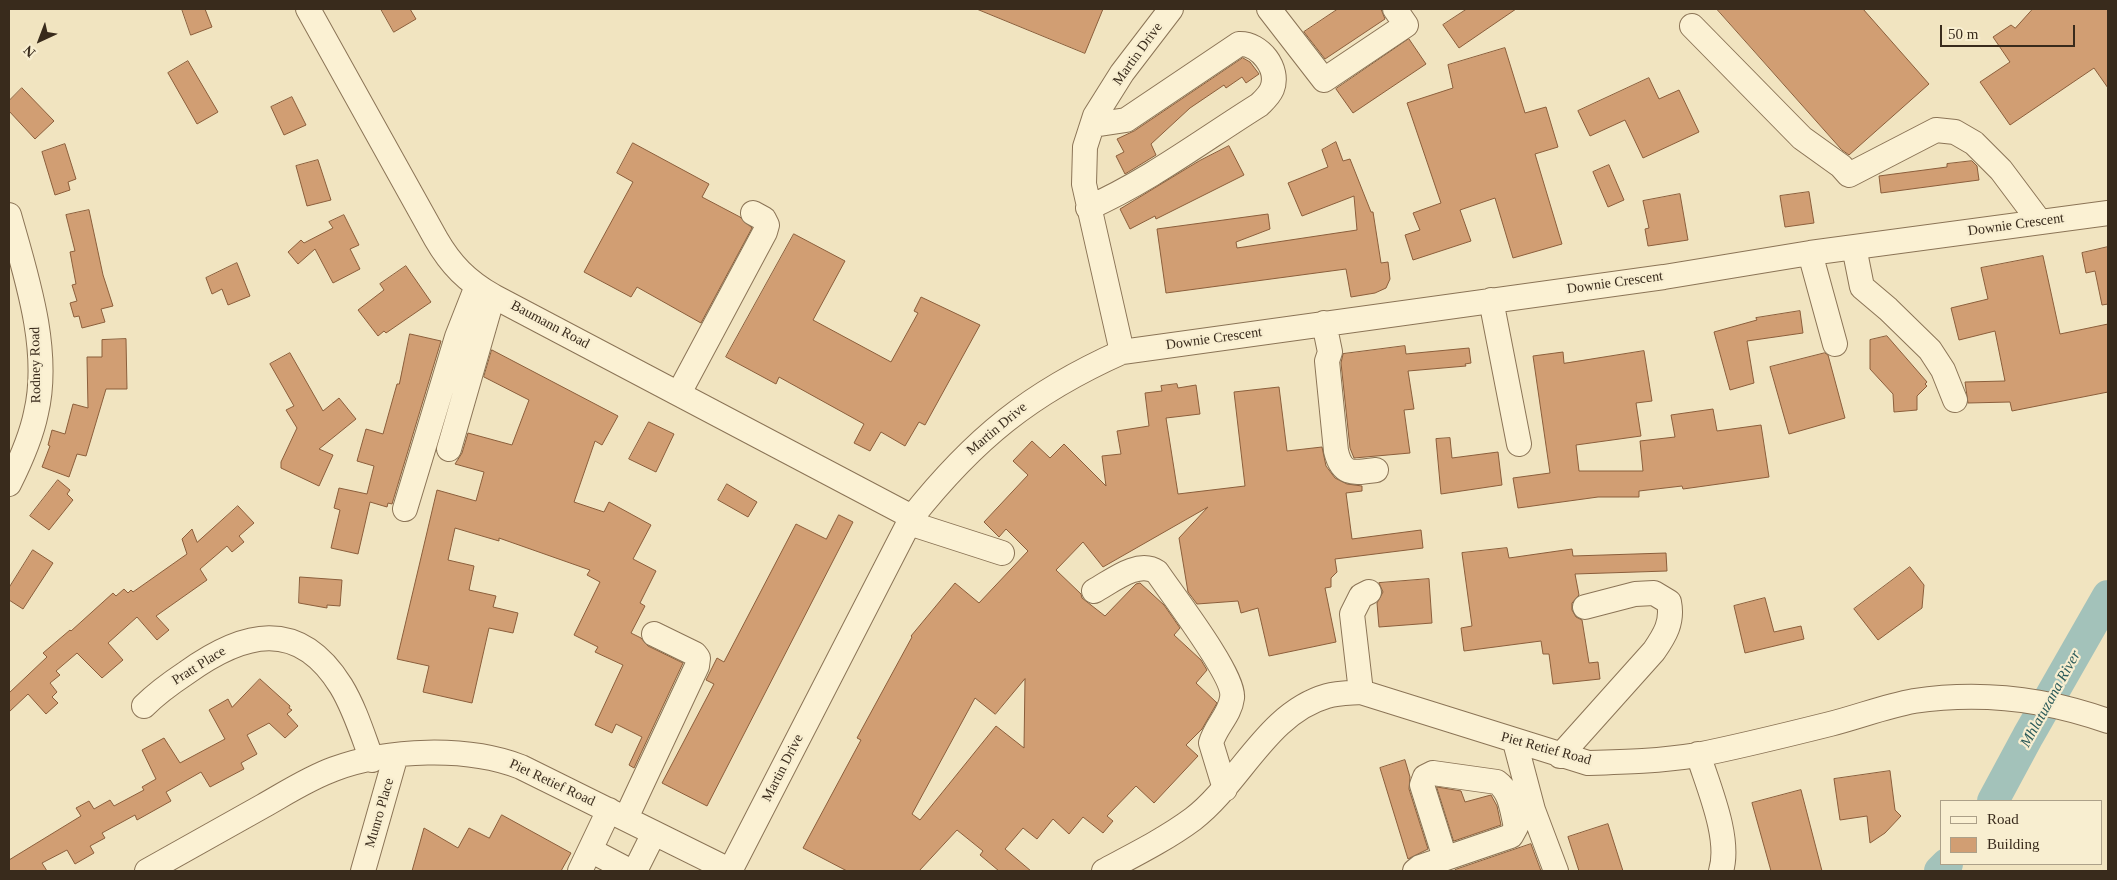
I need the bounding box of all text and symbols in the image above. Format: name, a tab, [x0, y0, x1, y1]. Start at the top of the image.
north arrow	[15, 15, 65, 65]
scale bar	[1942, 15, 2077, 47]
street label: Martin Drive	[1110, 19, 1166, 89]
text: 50 m	[1948, 26, 1978, 42]
text: N	[21, 42, 38, 60]
street label: Downie Crescent	[1967, 210, 2065, 240]
street label: Downie Crescent	[1566, 268, 1664, 298]
street label: Baumann Road	[508, 297, 592, 353]
street label: Downie Crescent	[1165, 324, 1263, 354]
street label: Rodney Road	[27, 327, 45, 403]
street label: Martin Drive	[963, 399, 1031, 459]
street label: Pratt Place	[169, 643, 229, 689]
water label: Mhlatuzana River	[2017, 647, 2085, 751]
street label: Piet Retief Road	[1499, 729, 1593, 769]
street label: Martin Drive	[759, 731, 807, 805]
street label: Piet Retief Road	[507, 756, 597, 810]
street label: Munro Place	[362, 776, 398, 850]
legend	[1940, 800, 2102, 865]
text: Road	[1987, 811, 2019, 827]
text: Building	[1987, 836, 2040, 852]

